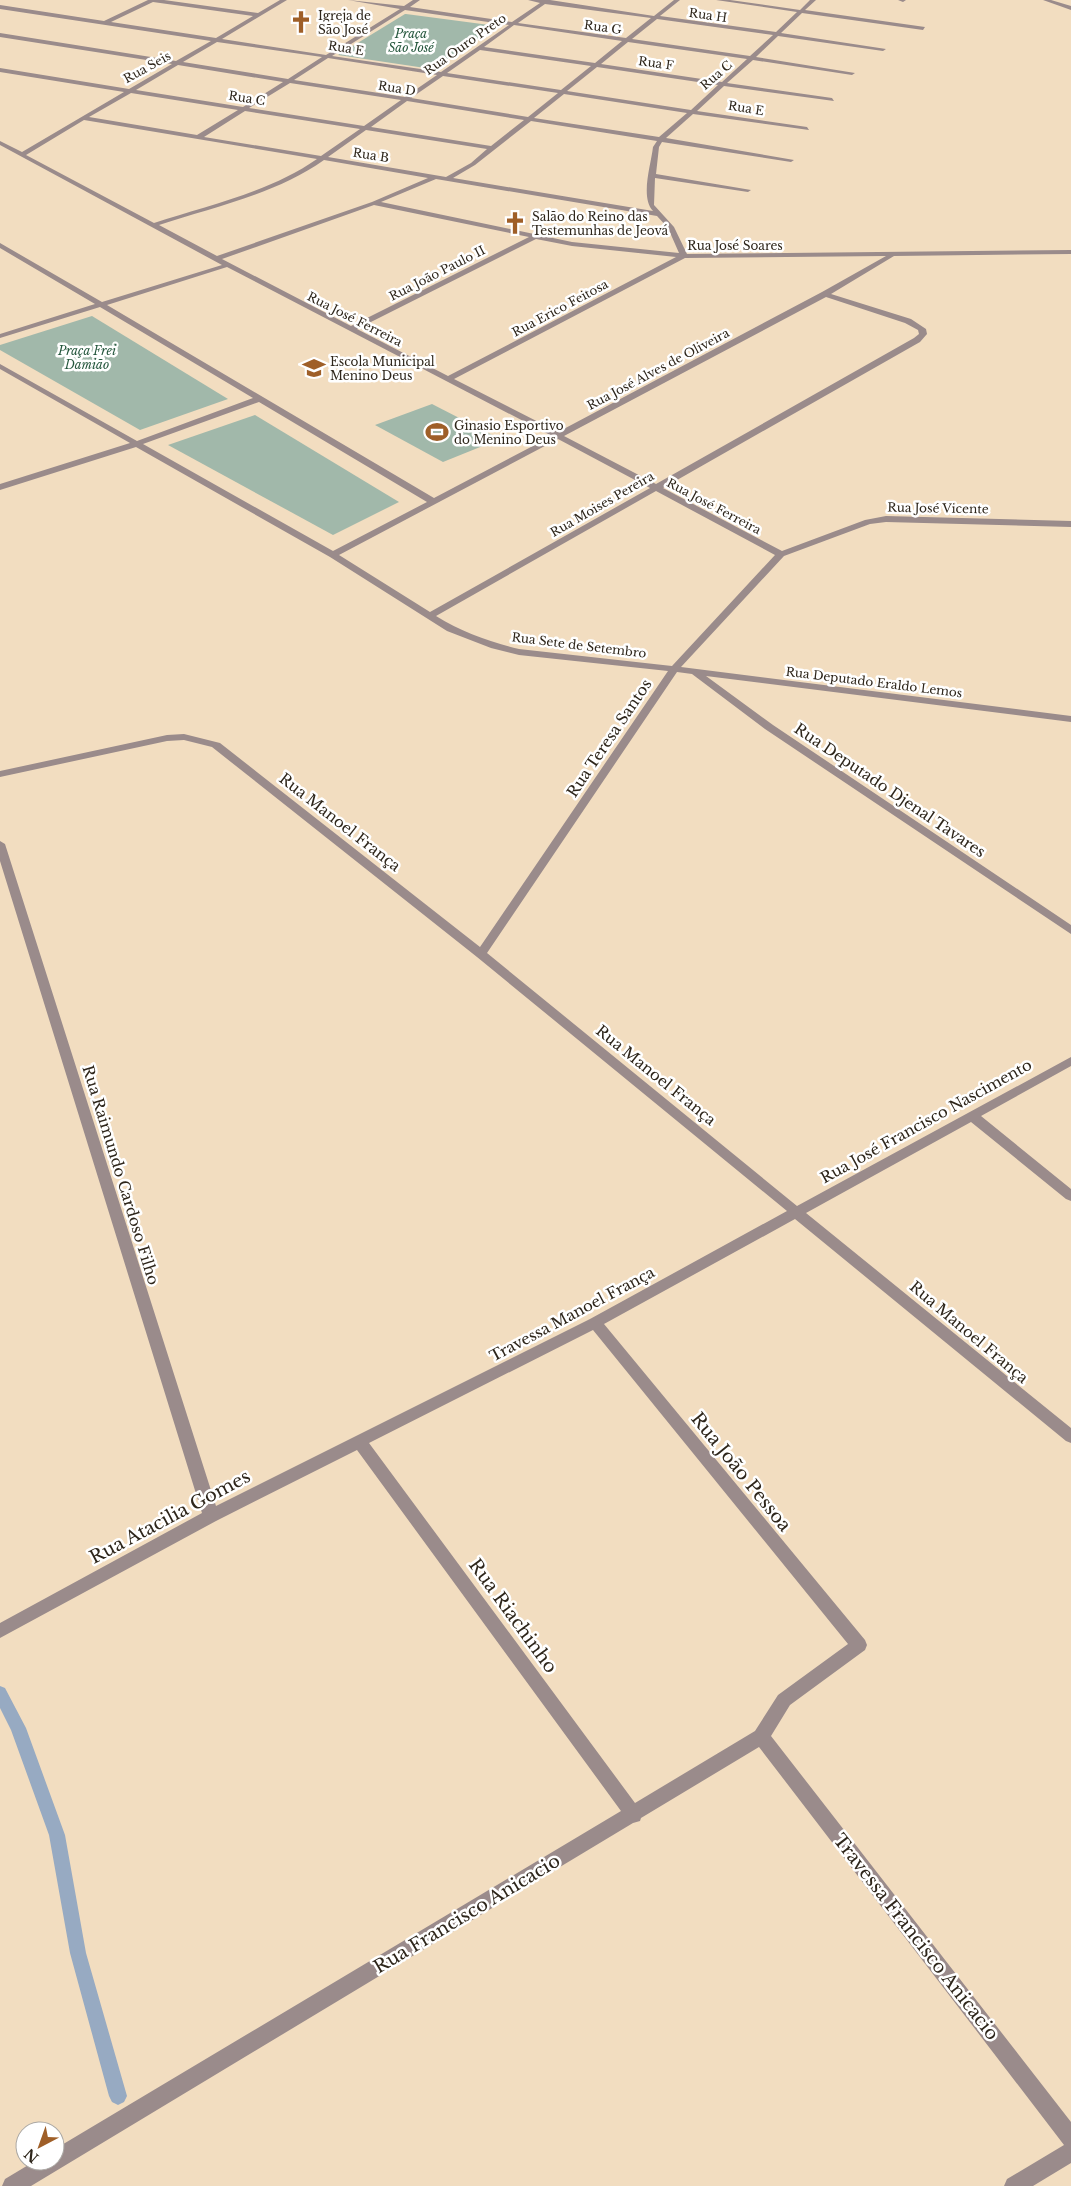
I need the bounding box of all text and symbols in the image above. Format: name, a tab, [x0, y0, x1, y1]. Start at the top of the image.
street label: Rua H	[688, 5, 728, 25]
place label: Igreja de São José	[318, 8, 371, 37]
church icon: Igreja de São José	[288, 9, 314, 35]
street label: Rua Ouro Preto	[421, 10, 509, 78]
street label: Rua G	[583, 17, 623, 37]
park label: Praça São José	[388, 26, 435, 55]
street label: Rua E	[327, 38, 365, 58]
street label: Rua Seis	[121, 48, 173, 86]
street label: Rua F	[637, 53, 675, 73]
street label: Rua C	[697, 57, 735, 93]
street label: Rua D	[377, 78, 417, 98]
street label: Rua C	[228, 88, 266, 108]
street label: Rua E	[727, 98, 765, 118]
street label: Rua B	[352, 145, 390, 165]
place label: Salão do Reino das Testemunhas de Jeová	[532, 209, 669, 238]
church icon: Salão do Reino das Testemunhas de Jeová	[502, 210, 528, 236]
street label: Rua José Soares	[687, 238, 783, 253]
street label: Rua João Paulo II	[387, 242, 487, 304]
street label: Rua Erico Feitosa	[509, 276, 611, 340]
street label: Rua José Ferreira	[305, 289, 405, 350]
street label: Rua José Alves de Oliveira	[584, 325, 732, 413]
park label: Praça Frei Damião	[57, 343, 117, 372]
place label: Escola Municipal Menino Deus	[330, 354, 435, 383]
school or university icon: Escola Municipal Menino Deus	[301, 355, 327, 381]
place label: Ginasio Esportivo do Menino Deus	[454, 418, 564, 447]
sports icon: Ginasio Esportivo do Menino Deus	[424, 419, 450, 445]
street label: Rua Moises Pereira	[548, 468, 657, 540]
street label: Rua José Ferreira	[664, 475, 764, 537]
street label: Rua José Vicente	[887, 500, 989, 516]
street label: Rua Sete de Setembro	[511, 629, 647, 661]
street label: Rua Deputado Eraldo Lemos	[785, 664, 963, 700]
street label: Rua Teresa Santos	[562, 675, 656, 801]
street label: Rua Deputado Djenal Tavares	[791, 719, 989, 861]
street label: Rua Manoel França	[275, 769, 405, 876]
street label: Rua Manoel França	[592, 1021, 720, 1130]
street label: Rua José Francisco Nascimento	[817, 1055, 1035, 1187]
street label: Rua Raimundo Cardoso Filho	[78, 1063, 164, 1287]
street label: Travessa Manoel França	[486, 1262, 658, 1366]
street label: Rua Manoel França	[906, 1277, 1033, 1388]
street label: Rua João Pessoa	[686, 1408, 796, 1536]
street label: Rua Atacilia Gomes	[86, 1465, 254, 1569]
street label: Rua Riachinho	[464, 1554, 562, 1678]
street label: Travessa Francisco Anicacio	[829, 1829, 1003, 2045]
street label: Rua Francisco Anicacio	[370, 1850, 564, 1978]
north arrow	[15, 2121, 65, 2171]
text: N	[21, 2145, 42, 2167]

